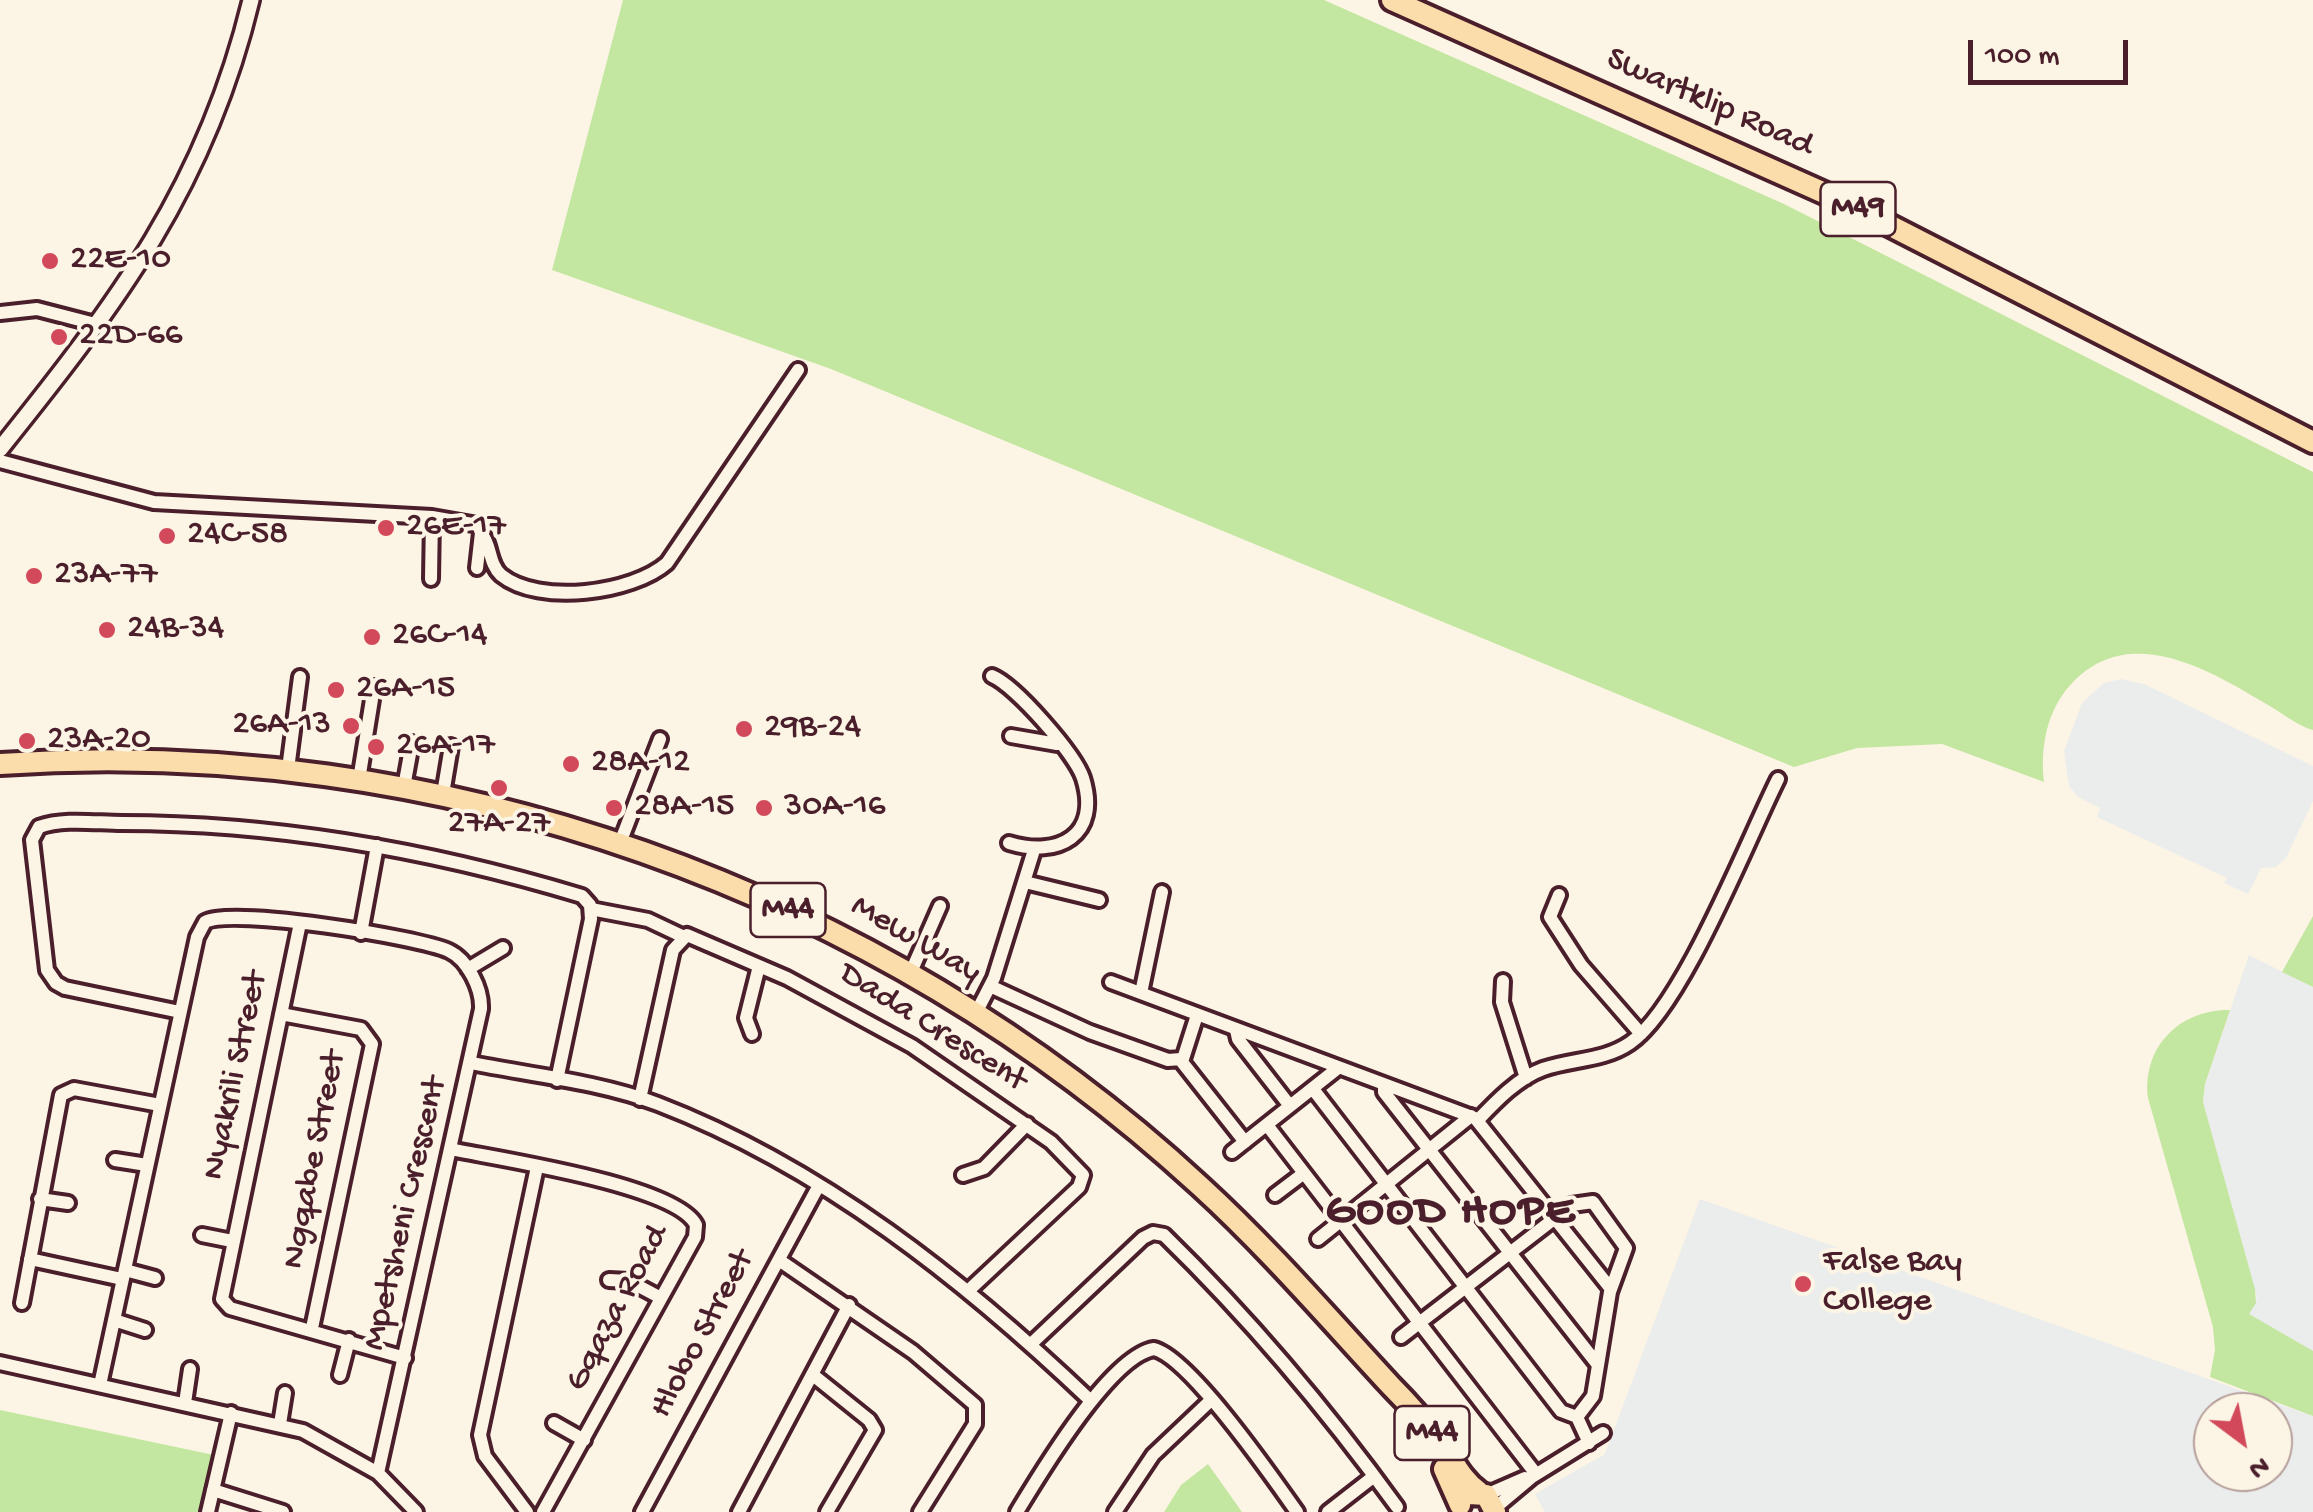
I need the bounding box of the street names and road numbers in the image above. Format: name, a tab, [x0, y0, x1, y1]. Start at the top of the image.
street label: Swartklip Road	[1599, 40, 1819, 168]
road number: M49	[1820, 182, 1896, 236]
road number: M44	[750, 883, 826, 937]
street label: Mew Way	[842, 887, 988, 995]
street label: Dada Crescent	[830, 955, 1034, 1103]
street label: Nyakrili Street	[194, 968, 280, 1184]
street label: Ngqabe Street	[274, 1047, 358, 1273]
street label: Mpetsheni Crescent	[355, 1073, 459, 1355]
street label: Gqaza Road	[558, 1219, 680, 1399]
street label: Hlobo Street	[642, 1244, 766, 1426]
road number: M44	[1394, 1406, 1470, 1460]

